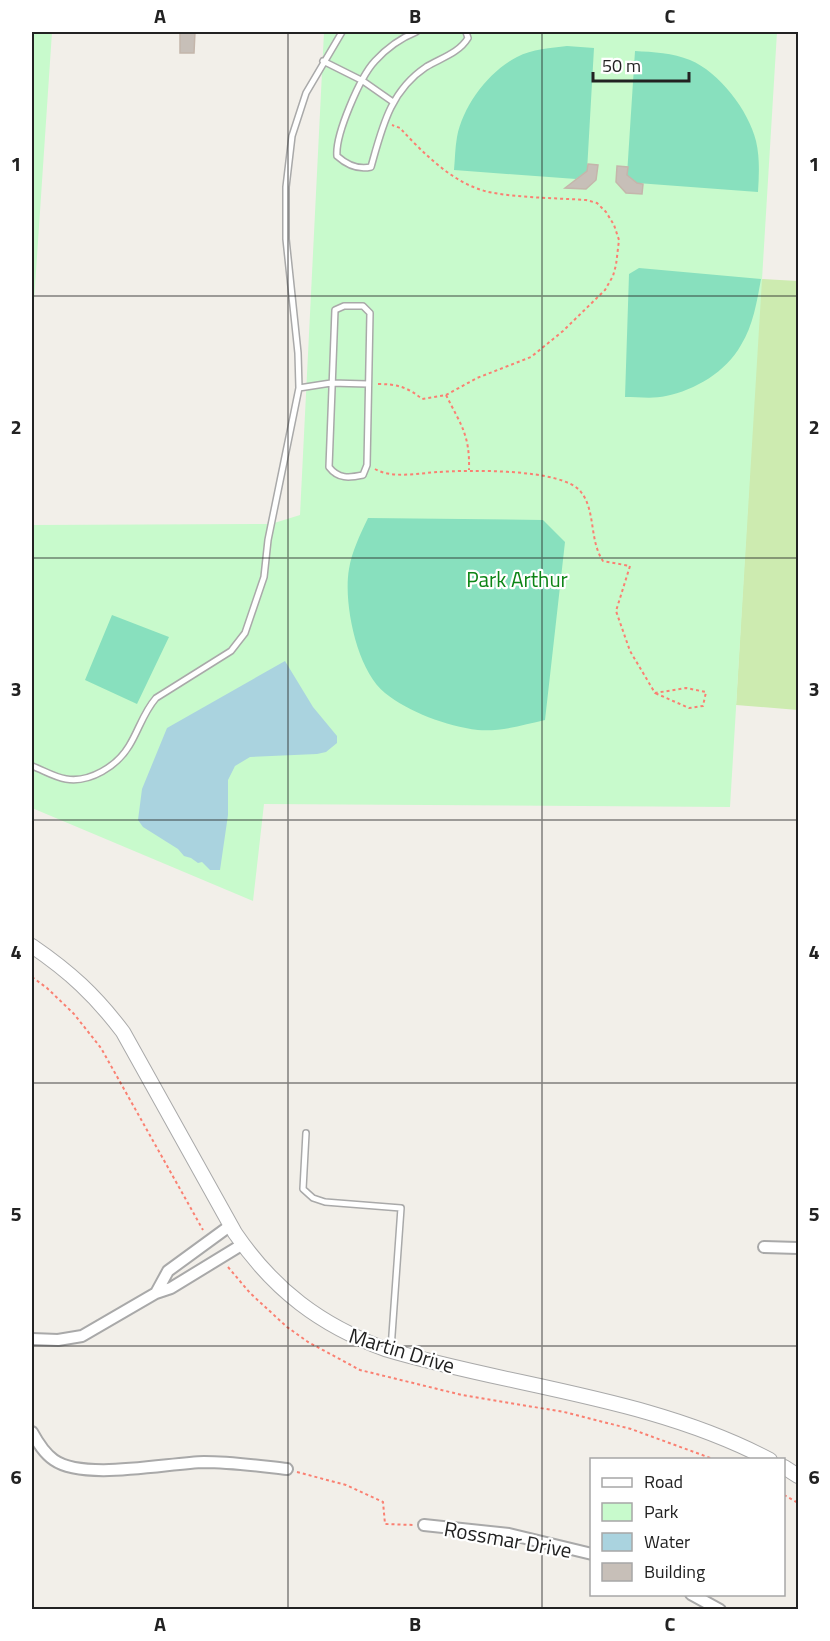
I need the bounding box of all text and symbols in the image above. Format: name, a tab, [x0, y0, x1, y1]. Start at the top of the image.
text: A	[154, 0, 166, 31]
text: B	[409, 0, 421, 31]
text: C	[665, 0, 676, 31]
scale bar	[593, 45, 689, 83]
text: 50 m	[602, 52, 641, 79]
text: 1	[10, 148, 22, 179]
text: 1	[808, 148, 820, 179]
text: 2	[10, 411, 22, 442]
text: 2	[808, 411, 820, 442]
park label: Park Arthur	[466, 563, 568, 595]
text: 3	[10, 673, 22, 704]
text: 3	[808, 673, 820, 704]
text: 4	[10, 936, 22, 967]
text: 4	[808, 936, 820, 967]
text: 5	[10, 1198, 22, 1229]
text: 5	[808, 1198, 820, 1229]
street label: Martin Drive	[345, 1319, 459, 1381]
legend	[590, 1458, 785, 1596]
text: 6	[10, 1461, 22, 1492]
text: 6	[808, 1461, 820, 1492]
text: Road	[644, 1468, 683, 1495]
text: Park	[644, 1498, 679, 1525]
street label: Rossmar Drive	[442, 1512, 574, 1566]
text: Water	[644, 1528, 690, 1555]
text: Building	[644, 1558, 705, 1585]
text: A	[154, 1608, 166, 1639]
text: B	[409, 1608, 421, 1639]
text: C	[665, 1608, 676, 1639]

